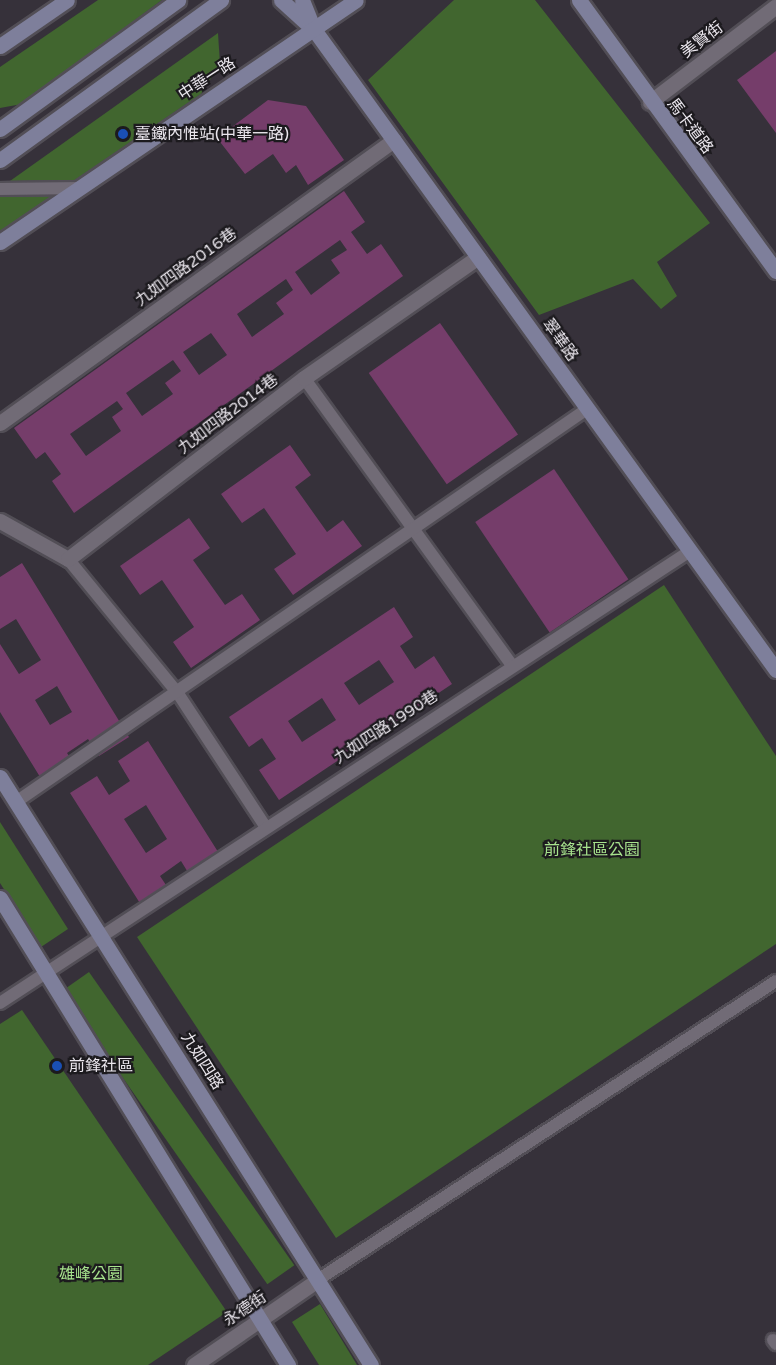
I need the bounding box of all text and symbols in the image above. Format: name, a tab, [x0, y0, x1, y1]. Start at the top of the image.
street label: 美賢街	[677, 18, 727, 62]
street label: 中華一路	[175, 54, 239, 104]
street label: 馬卡道路	[663, 95, 717, 157]
place label: 臺鐵內惟站(中華一路)	[135, 124, 289, 144]
marker: 臺鐵內惟站(中華一路)	[116, 127, 130, 141]
street label: 九如四路2016巷	[132, 224, 240, 310]
street label: 翠華路	[538, 315, 582, 365]
street label: 九如四路2014巷	[174, 370, 282, 458]
street label: 九如四路1990巷	[330, 686, 442, 768]
park label: 前鋒社區公園	[544, 840, 640, 860]
street label: 九如四路	[177, 1029, 227, 1093]
place label: 前鋒社區	[69, 1056, 133, 1076]
marker: 前鋒社區	[50, 1059, 64, 1073]
park label: 雄峰公園	[59, 1264, 123, 1284]
street label: 永德街	[220, 1288, 270, 1330]

